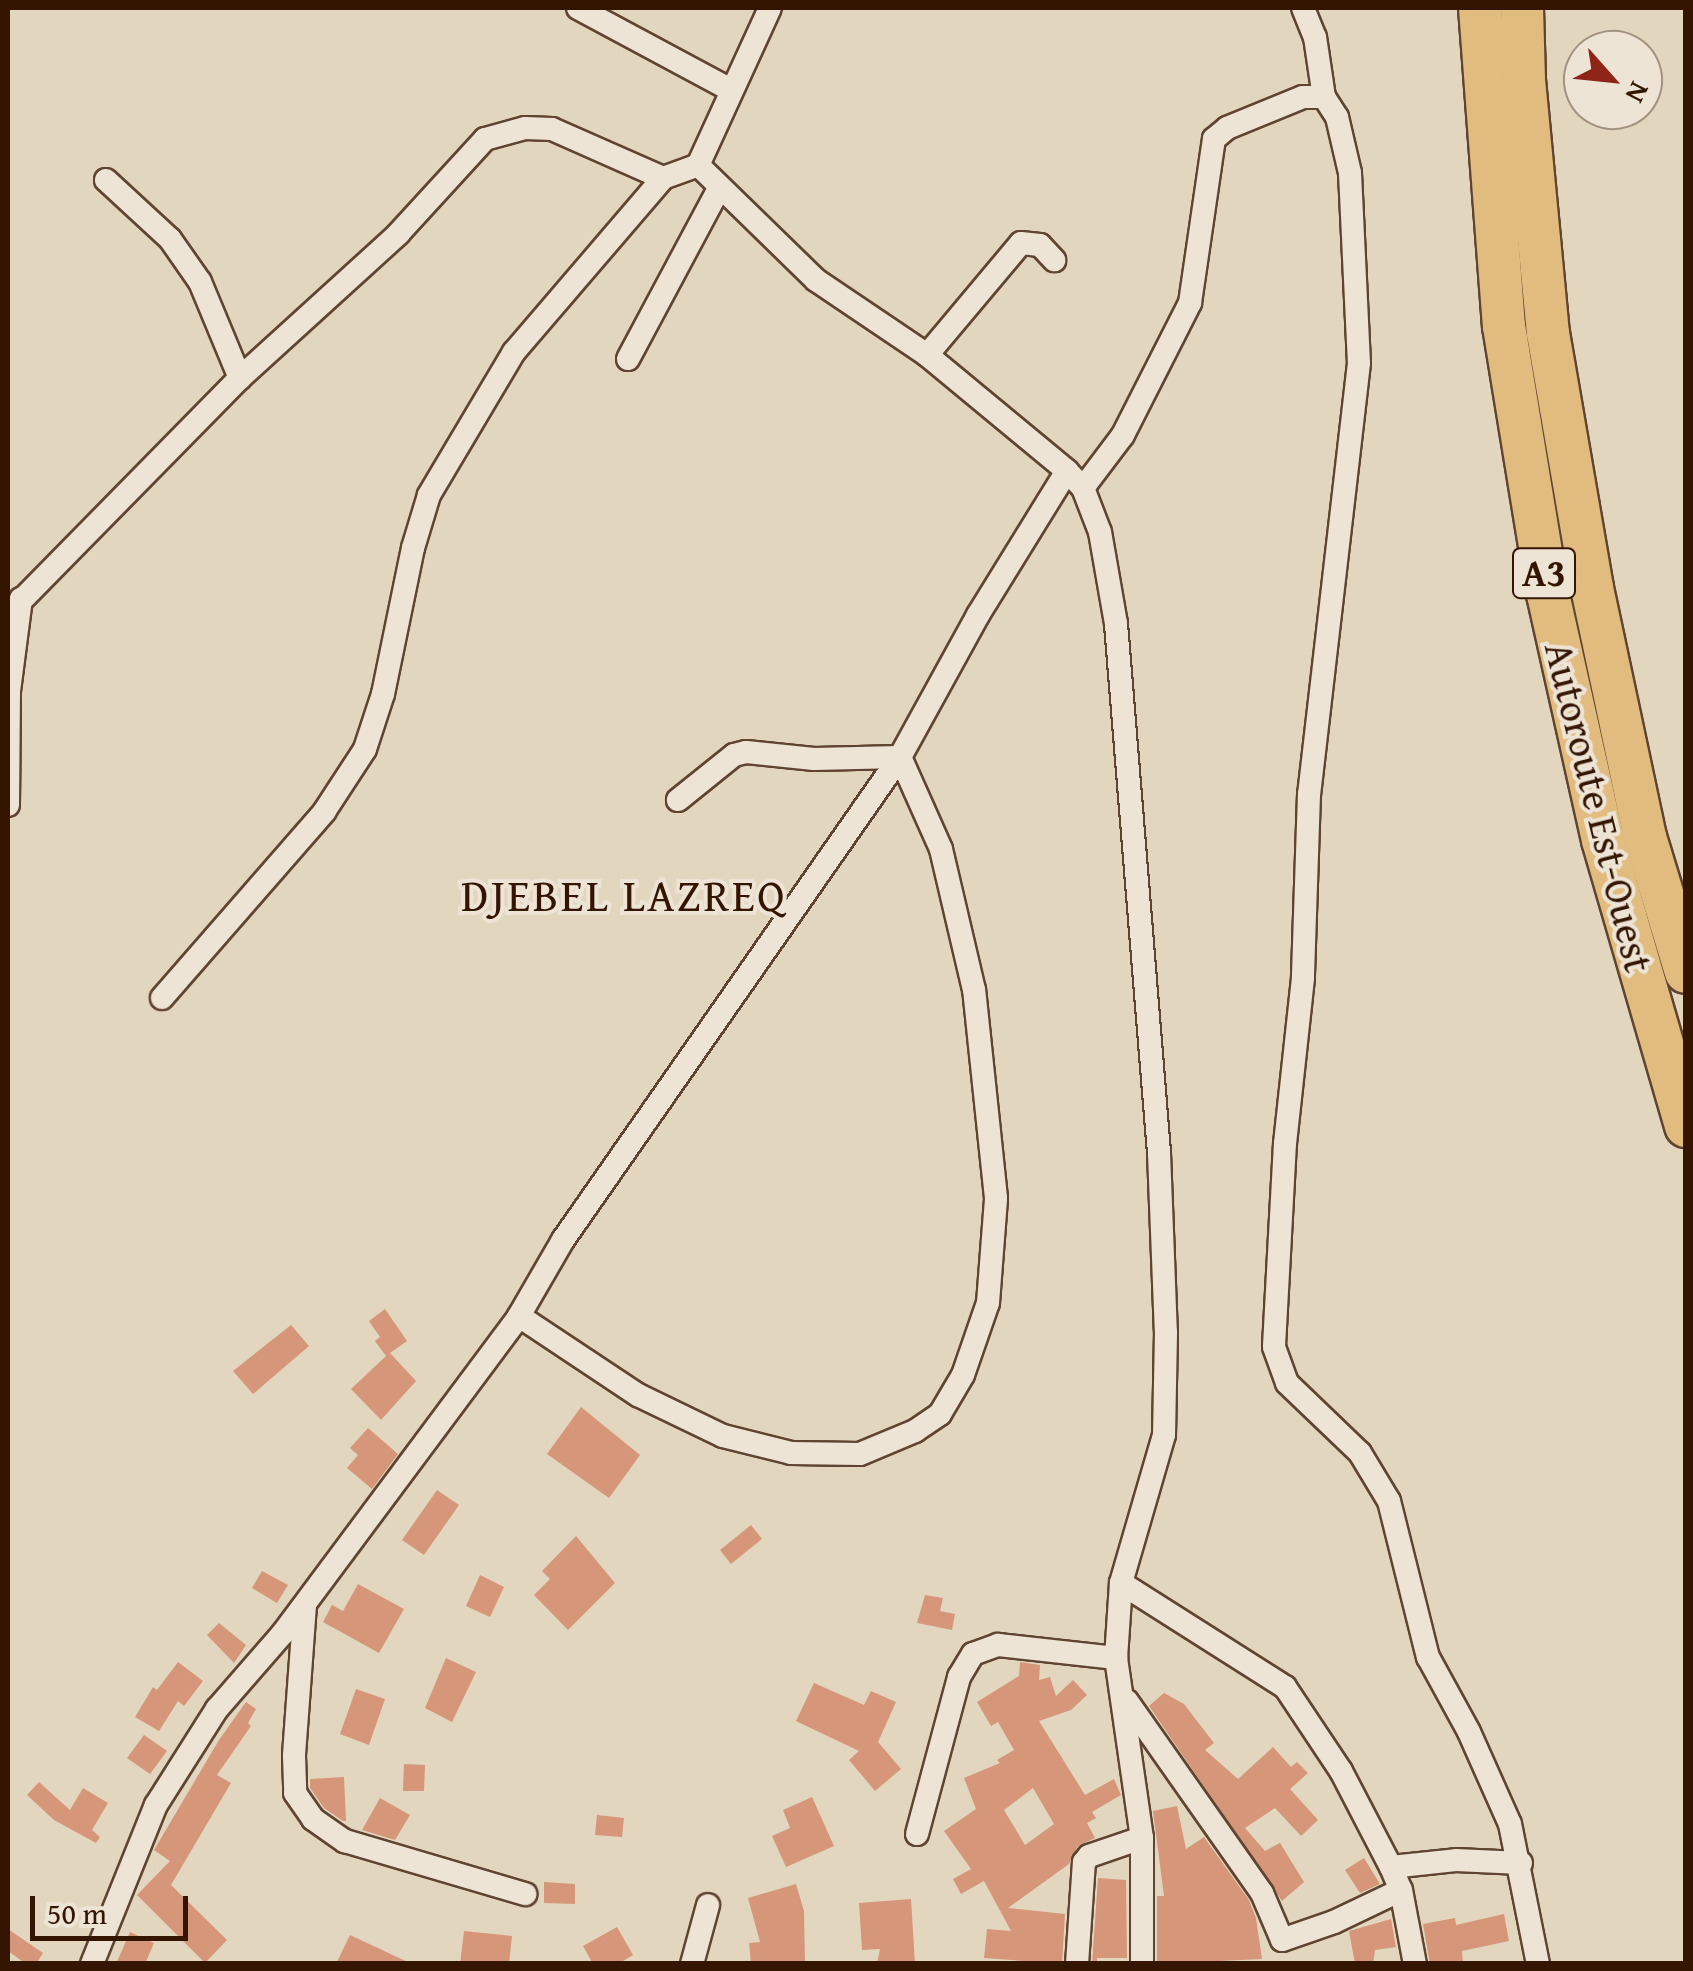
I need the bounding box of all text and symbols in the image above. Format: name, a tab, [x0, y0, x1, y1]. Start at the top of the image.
north arrow	[1563, 30, 1663, 130]
text: N	[1616, 75, 1661, 111]
road number: A3	[1512, 540, 1576, 606]
street label: Autoroute Est-Ouest	[1535, 637, 1663, 977]
district label: DJEBEL LAZREQ	[461, 868, 787, 922]
scale bar	[35, 1876, 192, 1938]
text: 50 m	[47, 1891, 107, 1935]

